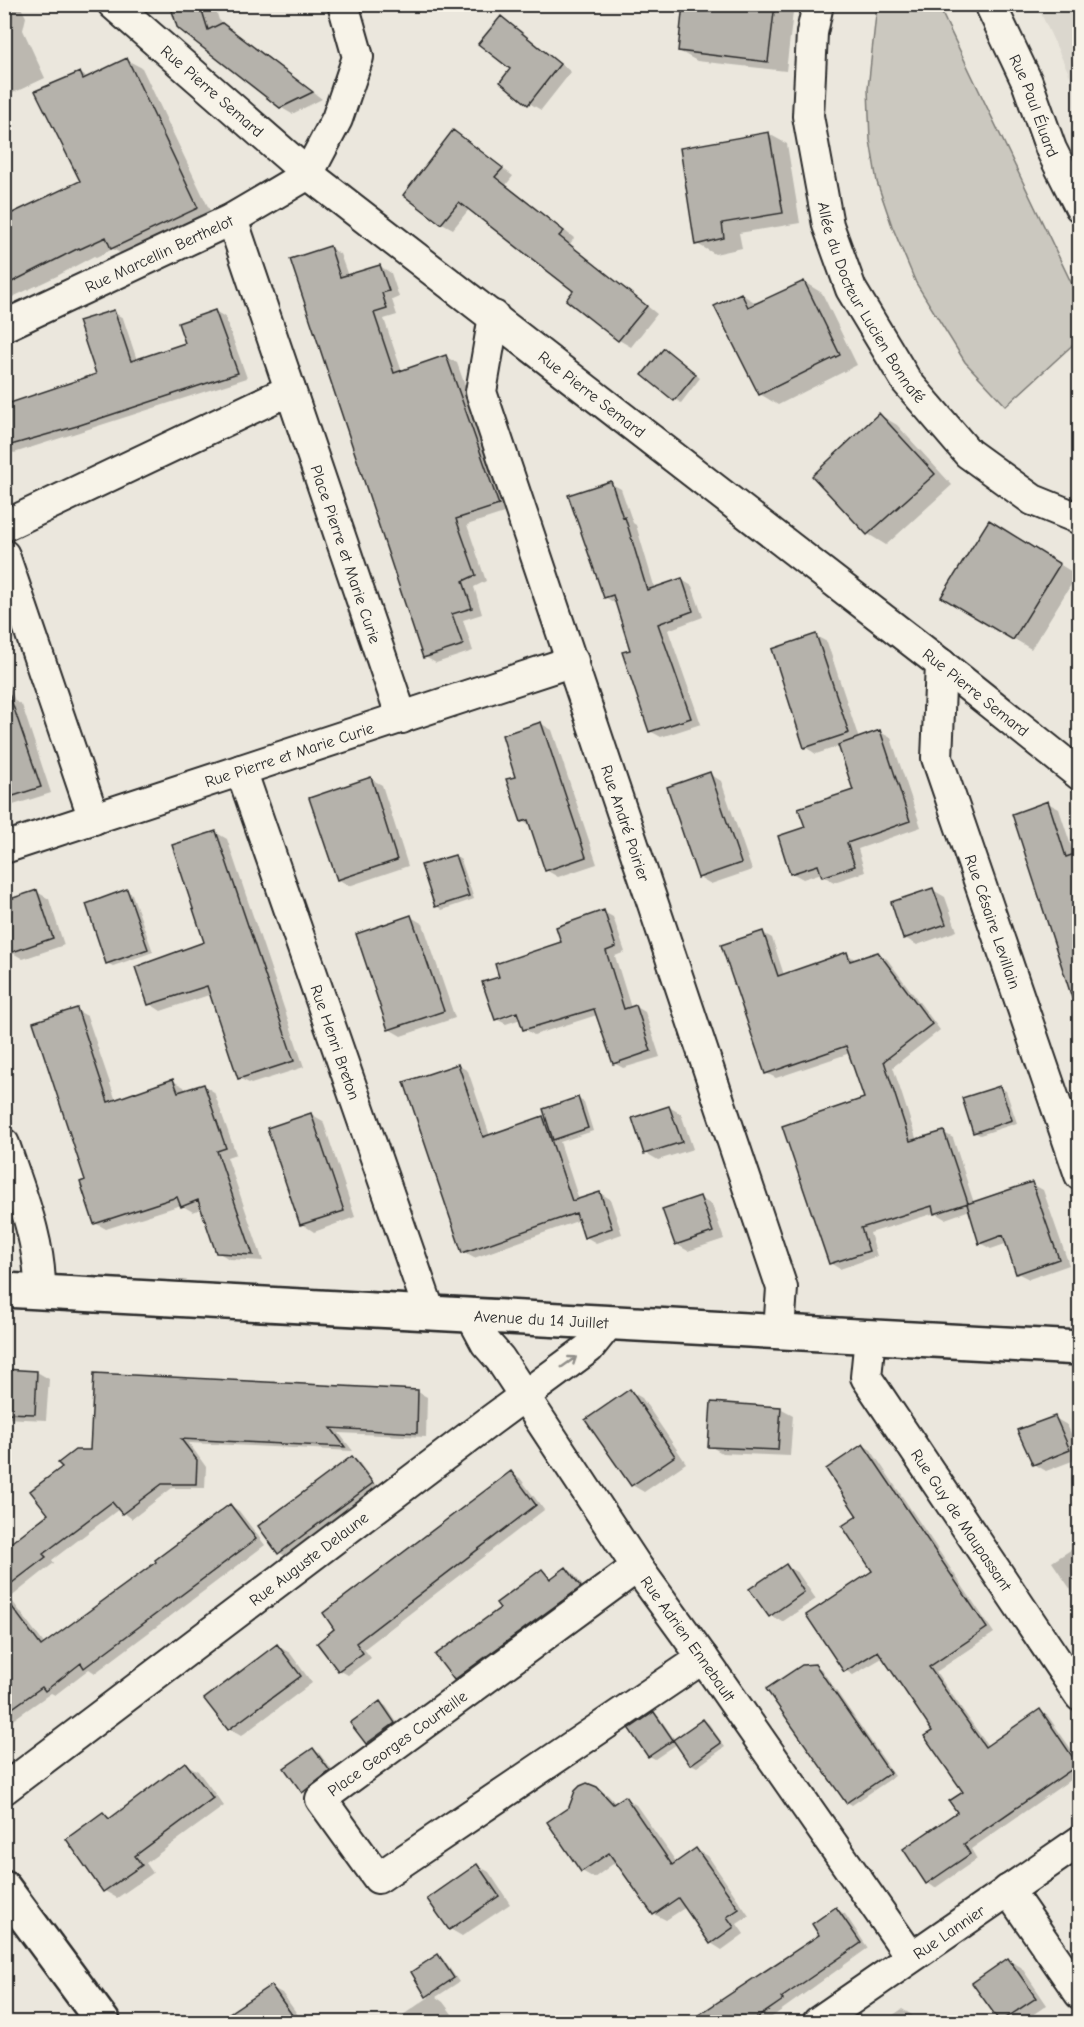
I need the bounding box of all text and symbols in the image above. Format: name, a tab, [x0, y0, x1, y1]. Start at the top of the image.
street label: Rue Pierre Semard	[157, 42, 267, 141]
street label: Rue Paul Éluard	[1005, 52, 1062, 161]
street label: Allée du Docteur Lucien Bonnafé	[814, 200, 929, 407]
street label: Rue Marcellin Berthelot	[82, 212, 236, 297]
street label: Rue Pierre Semard	[534, 348, 649, 442]
street label: Place Pierre et Marie Curie	[306, 463, 384, 646]
street label: Rue Pierre Semard	[919, 645, 1032, 740]
street label: Rue Pierre et Marie Curie	[203, 719, 376, 791]
street label: Rue André Poirier	[597, 763, 653, 885]
street label: Rue Césaire Levillain	[961, 852, 1024, 991]
street label: Rue Henri Breton	[306, 983, 363, 1102]
street label: Avenue du 14 Juillet	[474, 1307, 609, 1333]
one-way arrow	[560, 1356, 576, 1368]
street label: Rue Guy de Maupassant	[907, 1446, 1015, 1595]
street label: Rue Auguste Delaune	[246, 1508, 372, 1610]
street label: Rue Adrien Ennebault	[637, 1573, 739, 1705]
street label: Place Georges Courteille	[324, 1687, 471, 1800]
street label: Rue Lannier	[910, 1901, 989, 1963]

